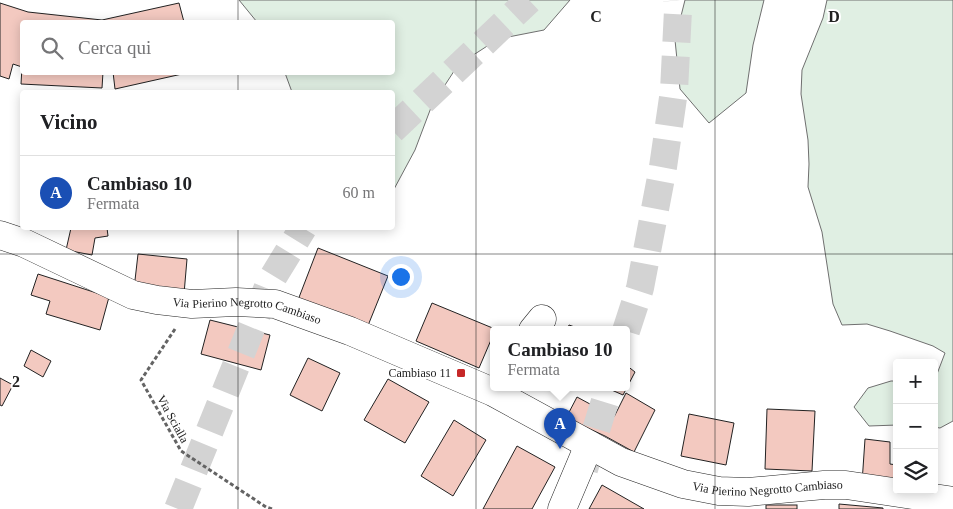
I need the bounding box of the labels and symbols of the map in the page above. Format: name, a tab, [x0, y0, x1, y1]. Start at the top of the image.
text: C	[590, 8, 602, 25]
text: D	[828, 8, 840, 25]
your location	[388, 264, 414, 290]
street label: Via Pierino Negrotto Cambiaso	[172, 295, 323, 327]
place label: Cambiaso 11	[388, 366, 451, 380]
marker: Cambiaso 11	[455, 367, 467, 379]
text: 2	[12, 373, 20, 390]
street label: Via Scialla	[154, 393, 192, 446]
pin: A	[544, 408, 576, 449]
street label: Via Pierino Negrotto Cambiaso	[691, 478, 843, 499]

